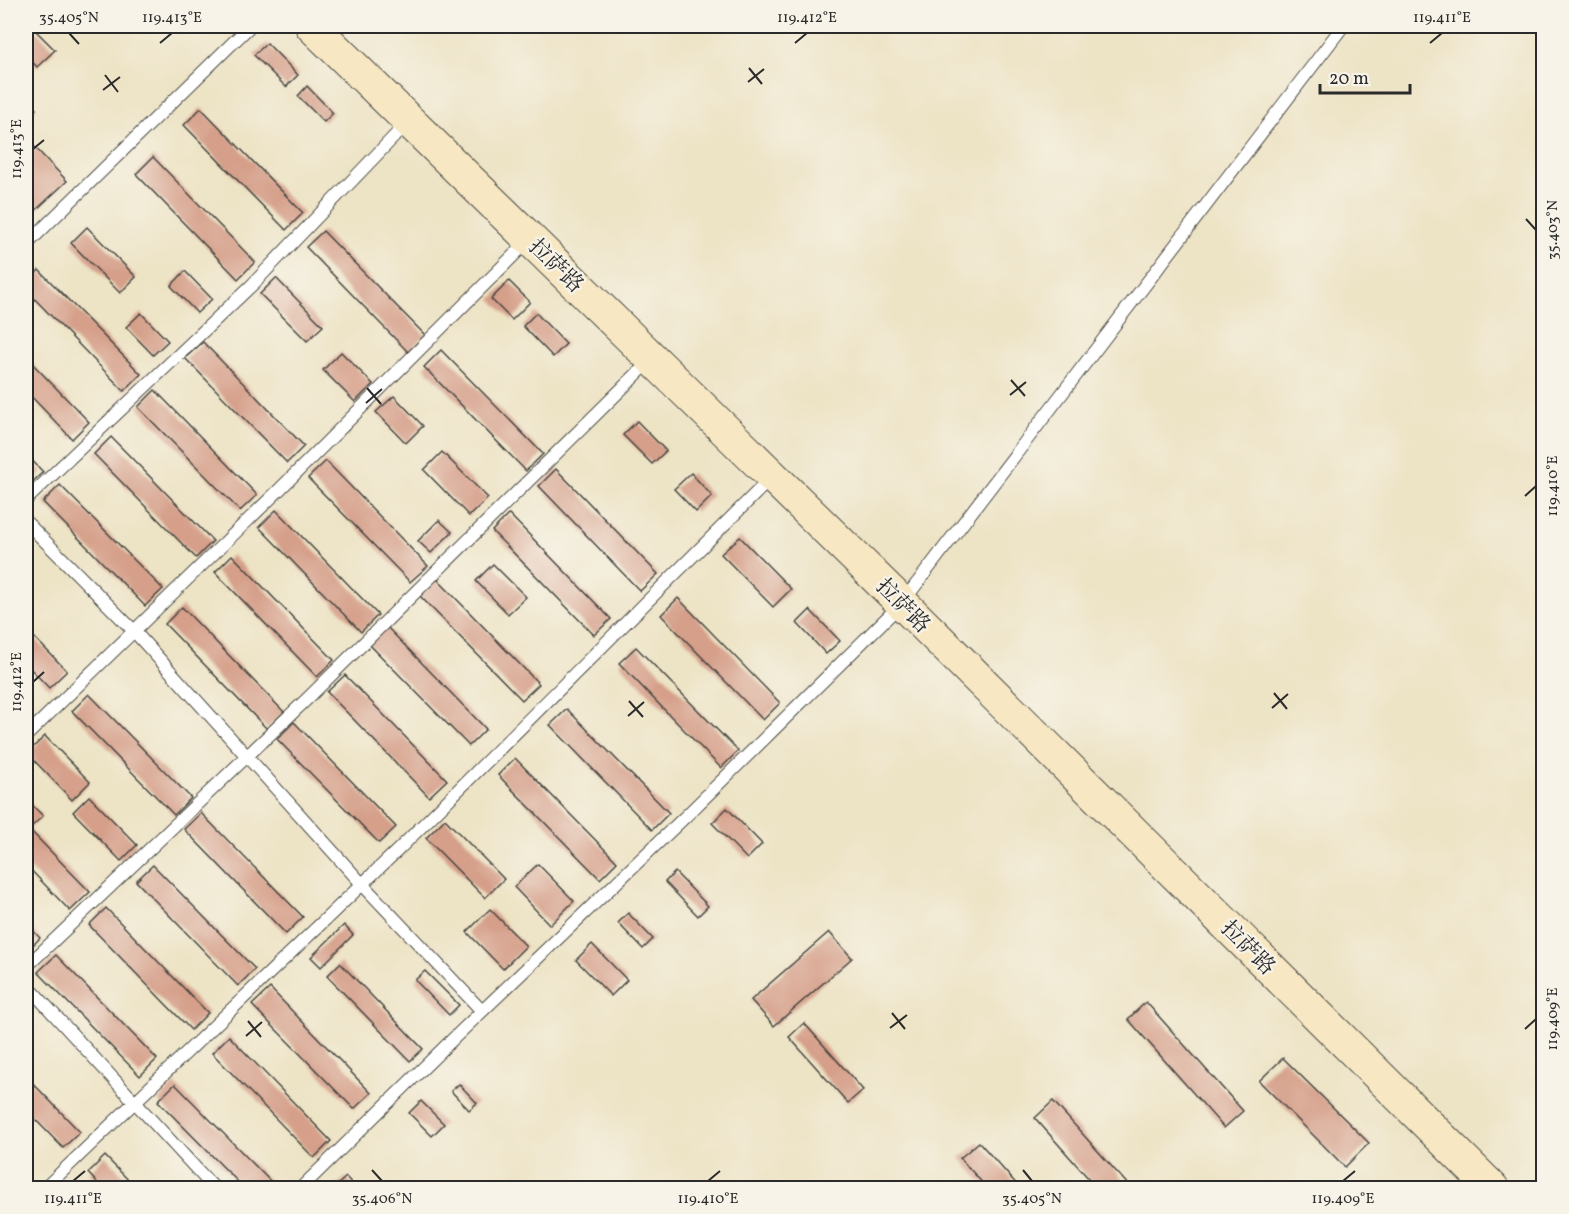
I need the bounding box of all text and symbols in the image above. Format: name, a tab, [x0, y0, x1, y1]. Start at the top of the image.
text: 35.405°N	[39, 8, 99, 29]
text: 119.413°E	[142, 8, 202, 29]
text: 119.412°E	[777, 8, 837, 29]
text: 119.411°E	[1413, 8, 1471, 29]
scale bar	[1320, 57, 1410, 95]
text: 20 m	[1329, 67, 1369, 92]
text: 119.413°E	[7, 119, 28, 179]
text: 35.403°N	[1543, 200, 1564, 260]
street label: 拉萨路	[521, 233, 590, 301]
text: 119.410°E	[1543, 455, 1564, 517]
street label: 拉萨路	[868, 572, 937, 641]
text: 119.412°E	[7, 652, 28, 712]
street label: 拉萨路	[1213, 914, 1282, 983]
text: 119.409°E	[1543, 988, 1564, 1050]
text: 119.411°E	[44, 1189, 102, 1210]
text: 35.406°N	[352, 1189, 412, 1210]
text: 119.410°E	[677, 1189, 739, 1210]
text: 35.405°N	[1002, 1189, 1062, 1210]
text: 119.409°E	[1312, 1189, 1374, 1210]

